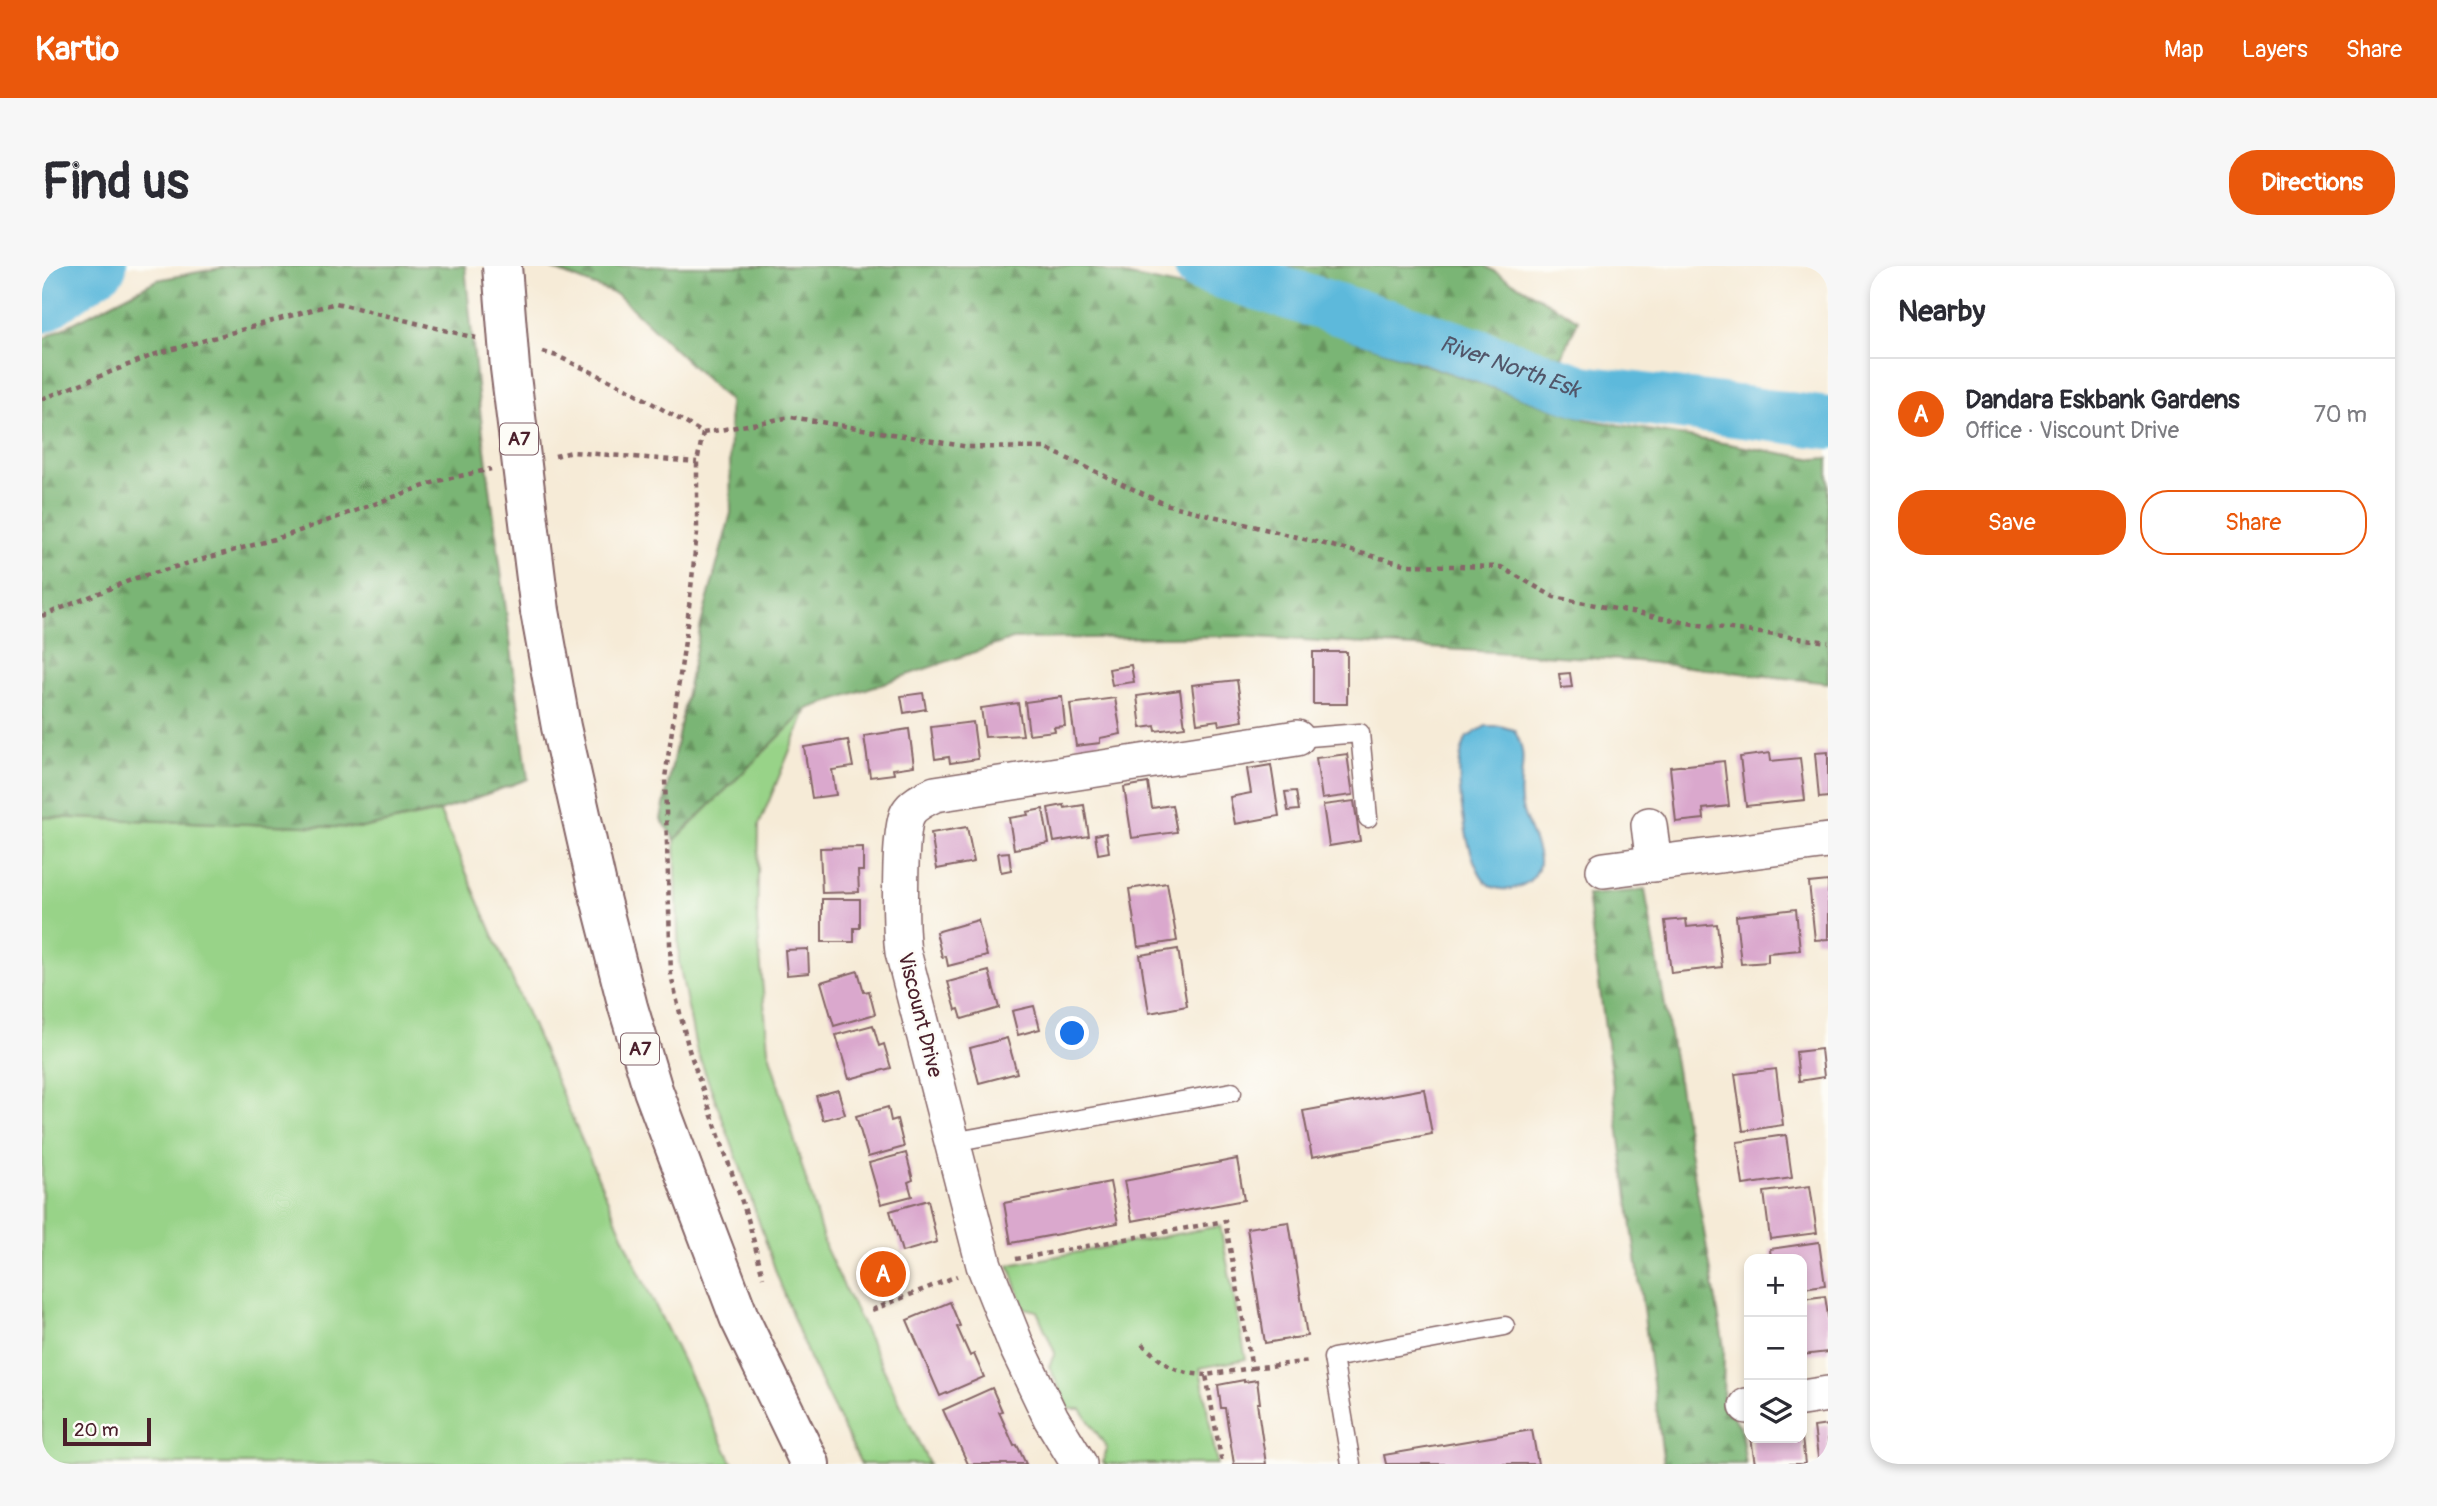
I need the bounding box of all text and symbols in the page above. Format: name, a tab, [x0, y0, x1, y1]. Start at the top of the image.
text: Kartio	[35, 29, 119, 70]
text: Map	[2164, 35, 2204, 64]
text: Layers	[2242, 35, 2308, 64]
text: Share	[2346, 35, 2402, 64]
button: Directions	[2229, 150, 2395, 215]
text: Find us	[42, 152, 189, 213]
text: Nearby	[1898, 293, 1985, 330]
water label: River North Esk	[1436, 328, 1586, 405]
text: Dandara Eskbank Gardens	[1965, 384, 2240, 416]
text: A	[1914, 400, 1928, 429]
text: 70 m	[2314, 400, 2367, 429]
text: Office · Viscount Drive	[1965, 416, 2179, 445]
road number: A7	[500, 424, 538, 454]
button: Save	[1898, 490, 2126, 555]
button: Share	[2140, 490, 2367, 555]
street label: Viscount Drive	[891, 950, 949, 1081]
your location	[1055, 1016, 1089, 1050]
road number: A7	[621, 1034, 659, 1064]
pin: A	[860, 1248, 906, 1300]
map controls	[1744, 1254, 1807, 1443]
button: +	[1744, 1254, 1807, 1317]
button: −	[1744, 1317, 1807, 1380]
button: layers	[1744, 1380, 1807, 1443]
scale bar	[63, 1415, 150, 1447]
text: 20 m	[74, 1418, 119, 1442]

